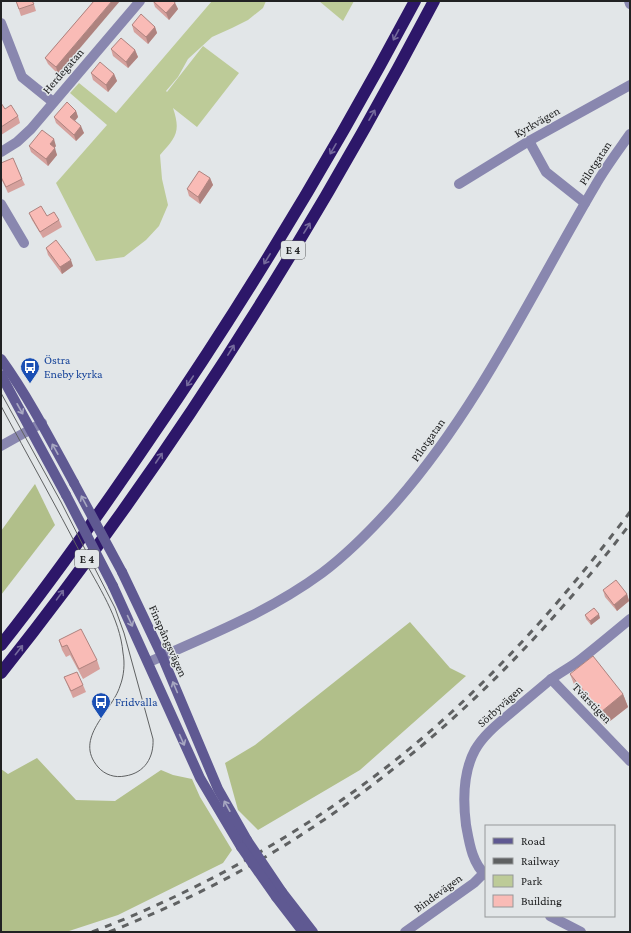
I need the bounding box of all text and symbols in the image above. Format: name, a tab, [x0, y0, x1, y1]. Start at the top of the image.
one-way arrow	[392, 29, 400, 41]
street label: Herdegatan	[39, 45, 87, 97]
street label: Kyrkvägen	[512, 103, 563, 141]
one-way arrow	[369, 109, 377, 121]
street label: Pilotgatan	[576, 138, 615, 188]
one-way arrow	[328, 143, 336, 155]
one-way arrow	[303, 223, 311, 234]
road number: E 4	[281, 241, 305, 259]
one-way arrow	[262, 253, 270, 265]
one-way arrow	[227, 345, 235, 356]
place label: Östra Eneby kyrka	[44, 353, 103, 381]
bus stop icon: Östra Eneby kyrka	[19, 356, 41, 384]
one-way arrow	[186, 375, 194, 386]
one-way arrow	[16, 403, 24, 415]
street label: Pilotgatan	[408, 415, 448, 464]
one-way arrow	[51, 443, 59, 455]
one-way arrow	[155, 453, 163, 464]
one-way arrow	[80, 495, 87, 507]
road number: E 4	[75, 550, 99, 568]
one-way arrow	[56, 590, 65, 601]
street label: Finspångsvägen	[146, 603, 190, 680]
one-way arrow	[126, 615, 134, 627]
one-way arrow	[15, 644, 24, 655]
street label: Tvärstigen	[569, 680, 615, 727]
one-way arrow	[171, 682, 178, 694]
street label: Sörbyvägen	[475, 682, 526, 730]
bus stop icon: Fridvalla	[90, 691, 112, 719]
place label: Fridvalla	[115, 695, 158, 709]
one-way arrow	[179, 734, 186, 746]
one-way arrow	[223, 801, 230, 813]
legend	[485, 825, 615, 917]
text: Road	[521, 834, 546, 848]
text: Railway	[521, 854, 560, 868]
street label: Bindevägen	[411, 871, 465, 915]
text: Park	[521, 874, 543, 888]
text: Building	[521, 894, 562, 908]

